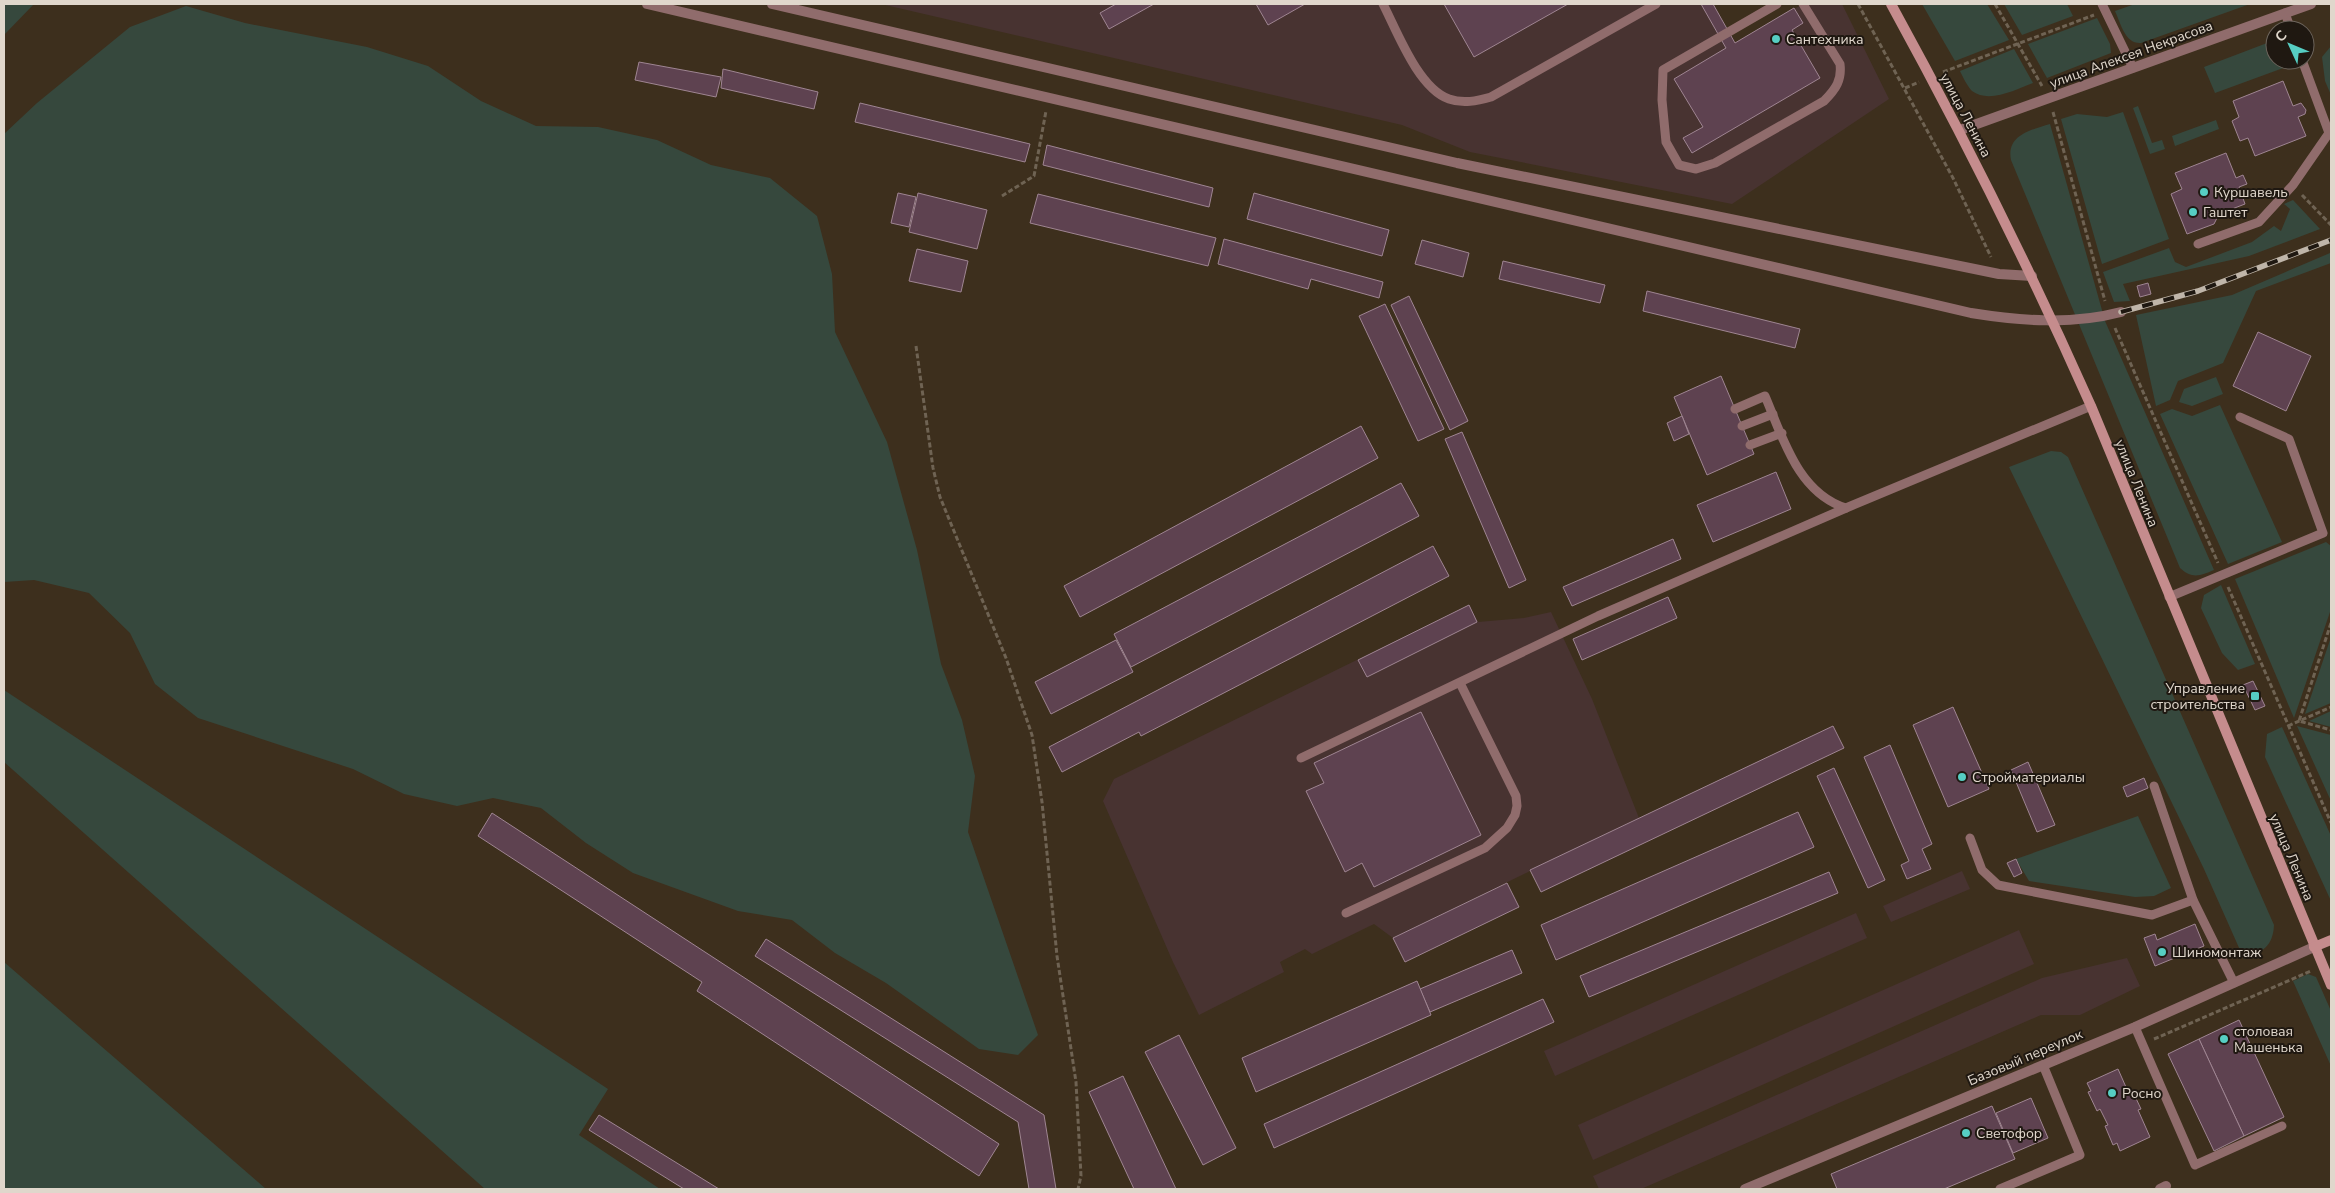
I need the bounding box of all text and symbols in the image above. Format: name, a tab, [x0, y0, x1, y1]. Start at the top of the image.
street label: улица Алексея Некрасова	[2047, 16, 2215, 93]
north arrow	[2265, 20, 2315, 70]
text: С	[2271, 26, 2291, 46]
place label: Сантехника	[1786, 30, 1863, 49]
marker: Сантехника	[1770, 33, 1782, 45]
street label: улица Ленина	[1935, 70, 1996, 161]
place label: Куршавель	[2214, 183, 2288, 202]
marker: Куршавель	[2198, 186, 2210, 198]
place label: Гаштет	[2203, 203, 2248, 222]
marker: Гаштет	[2187, 206, 2199, 218]
street label: улица Ленина	[2110, 437, 2163, 530]
place label: Управление строительства	[2150, 679, 2245, 714]
marker: Управление строительства	[2249, 690, 2261, 702]
place label: Стройматериалы	[1972, 768, 2085, 787]
marker: Стройматериалы	[1956, 771, 1968, 783]
street label: улица Ленина	[2265, 811, 2318, 904]
place label: Шиномонтаж	[2172, 943, 2261, 962]
marker: Шиномонтаж	[2156, 946, 2168, 958]
place label: cтоловая Машенька	[2234, 1022, 2303, 1057]
street label: Базовый переулок	[1965, 1024, 2086, 1090]
marker: cтоловая Машенька	[2218, 1033, 2230, 1045]
place label: Росно	[2122, 1084, 2161, 1103]
marker: Росно	[2106, 1087, 2118, 1099]
place label: Светофор	[1976, 1124, 2042, 1143]
marker: Светофор	[1960, 1127, 1972, 1139]

